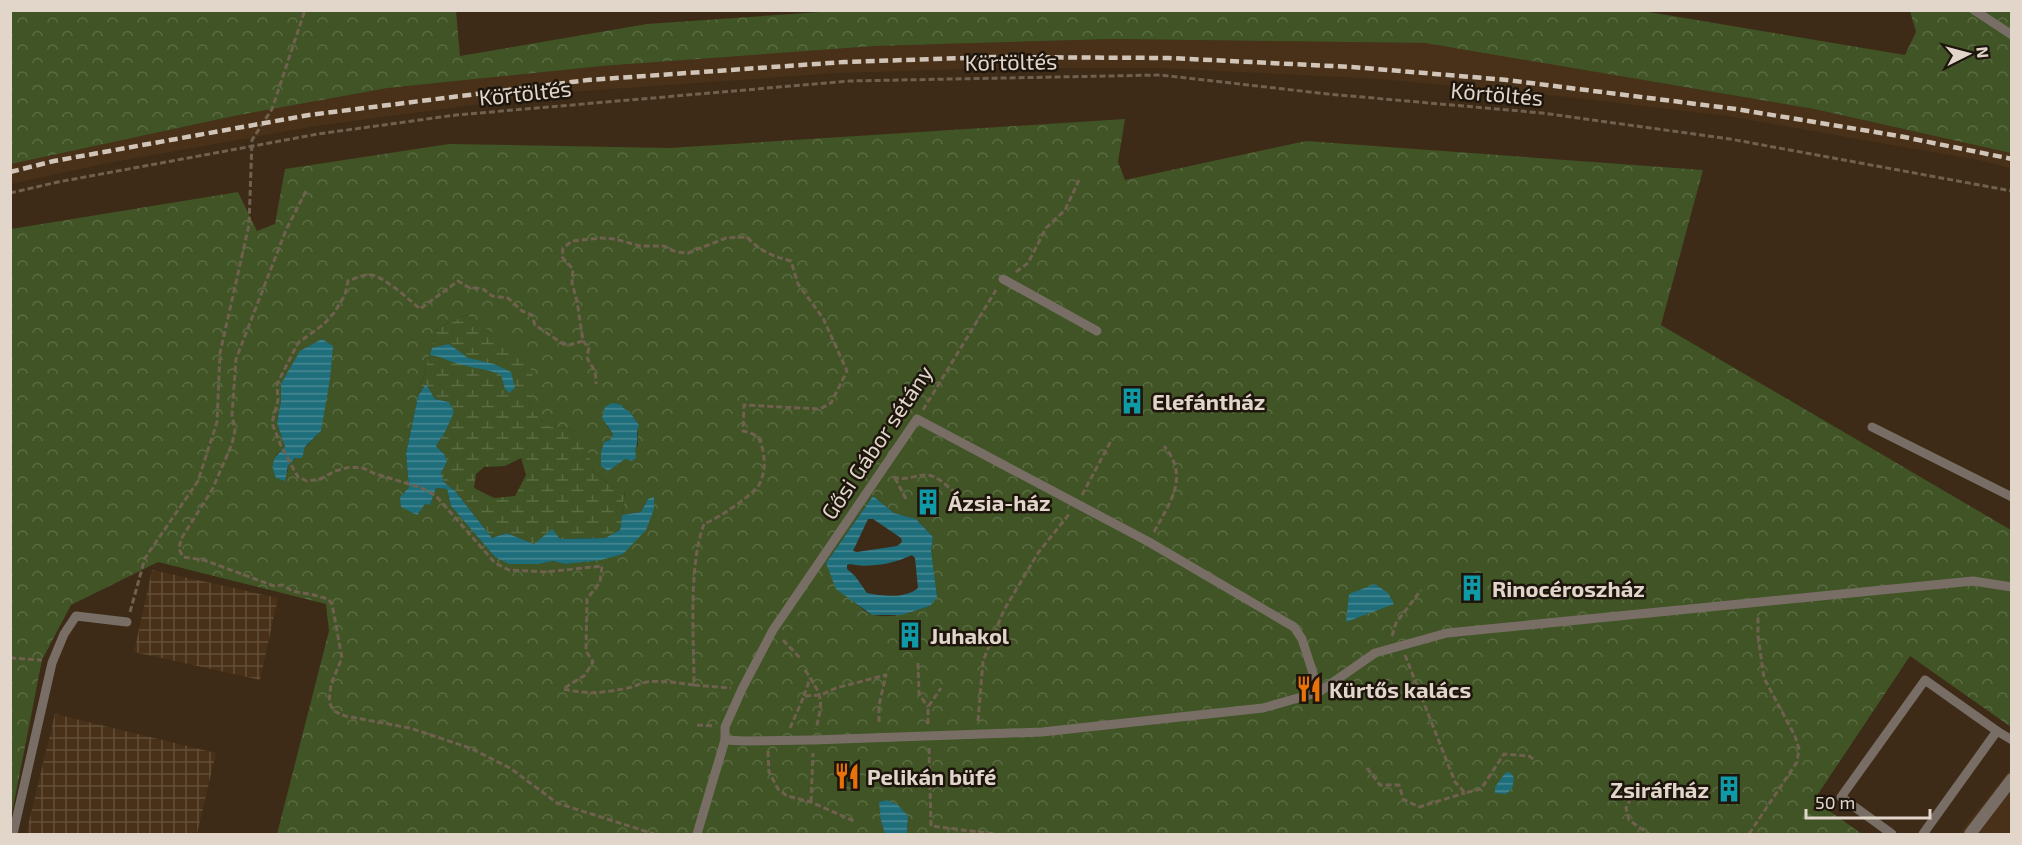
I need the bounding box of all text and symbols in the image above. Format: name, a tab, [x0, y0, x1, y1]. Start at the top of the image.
north arrow	[1938, 24, 1998, 84]
text: N	[1973, 46, 1993, 59]
street label: Körtöltés	[964, 47, 1058, 75]
street label: Körtöltés	[478, 74, 572, 110]
street label: Körtöltés	[1450, 76, 1544, 110]
street label: Gősi Gábor sétány	[815, 360, 937, 524]
building icon: Elefántház	[1117, 386, 1147, 416]
place label: Elefántház	[1152, 388, 1265, 414]
building icon: Ázsia-ház	[913, 487, 943, 517]
place label: Ázsia-ház	[948, 489, 1051, 515]
building icon: Rinocéroszház	[1457, 573, 1487, 603]
place label: Rinocéroszház	[1492, 575, 1645, 601]
building icon: Juhakol	[895, 620, 925, 650]
place label: Juhakol	[930, 622, 1010, 648]
restaurant icon: Kürtős kalács	[1294, 674, 1324, 704]
place label: Kürtős kalács	[1329, 676, 1471, 702]
restaurant icon: Pelikán büfé	[832, 761, 862, 791]
place label: Pelikán büfé	[867, 763, 996, 789]
building icon: Zsiráfház	[1714, 774, 1744, 804]
place label: Zsiráfház	[1610, 776, 1709, 802]
scale bar	[1806, 782, 1930, 820]
text: 50 m	[1815, 791, 1855, 813]

